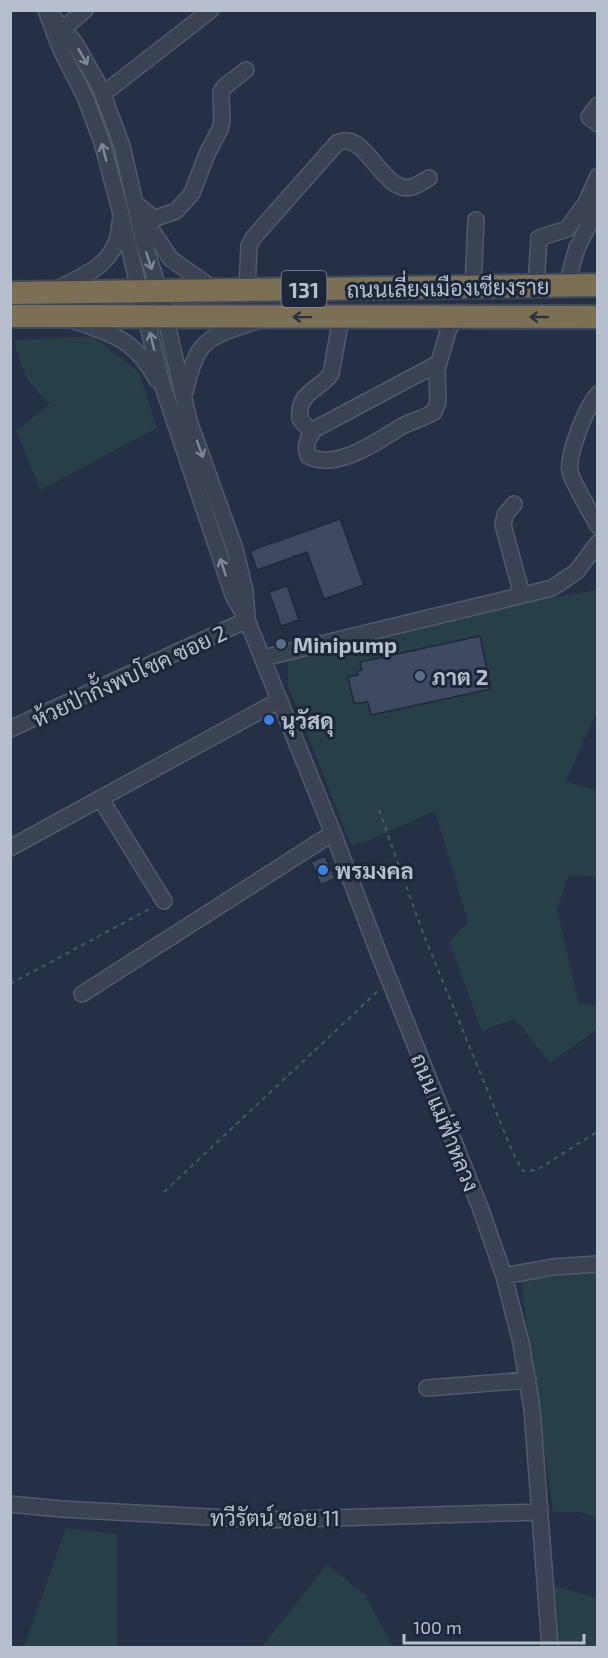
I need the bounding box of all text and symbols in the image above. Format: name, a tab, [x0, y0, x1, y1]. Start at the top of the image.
one-way arrow	[77, 48, 89, 65]
one-way arrow	[98, 143, 110, 162]
one-way arrow	[145, 251, 156, 270]
street label: ถนนเลี่ยงเมืองเชียงราย	[346, 267, 550, 302]
road number: 131	[282, 271, 326, 307]
one-way arrow	[293, 311, 313, 323]
one-way arrow	[530, 311, 550, 323]
one-way arrow	[145, 332, 157, 351]
one-way arrow	[195, 440, 206, 458]
one-way arrow	[217, 558, 228, 577]
street label: ห้วยป่ากั้งพบโชค ซอย 2	[26, 615, 230, 732]
place label: Minipump	[293, 631, 397, 657]
marker: Minipump	[274, 637, 288, 651]
place label: ภาต 2	[432, 663, 488, 689]
marker: ภาต 2	[413, 669, 427, 683]
place label: นุวัสดุ	[281, 707, 334, 737]
marker: นุวัสดุ	[262, 713, 276, 727]
place label: พรมงคล	[335, 857, 414, 883]
marker: พรมงคล	[316, 863, 330, 877]
street label: ถนน แม่ฟ้าหลวง	[407, 1049, 485, 1195]
street label: ทวีรัตน์ ซอย 11	[210, 1504, 340, 1530]
scale bar	[404, 1607, 584, 1645]
text: 100 m	[413, 1616, 462, 1638]

